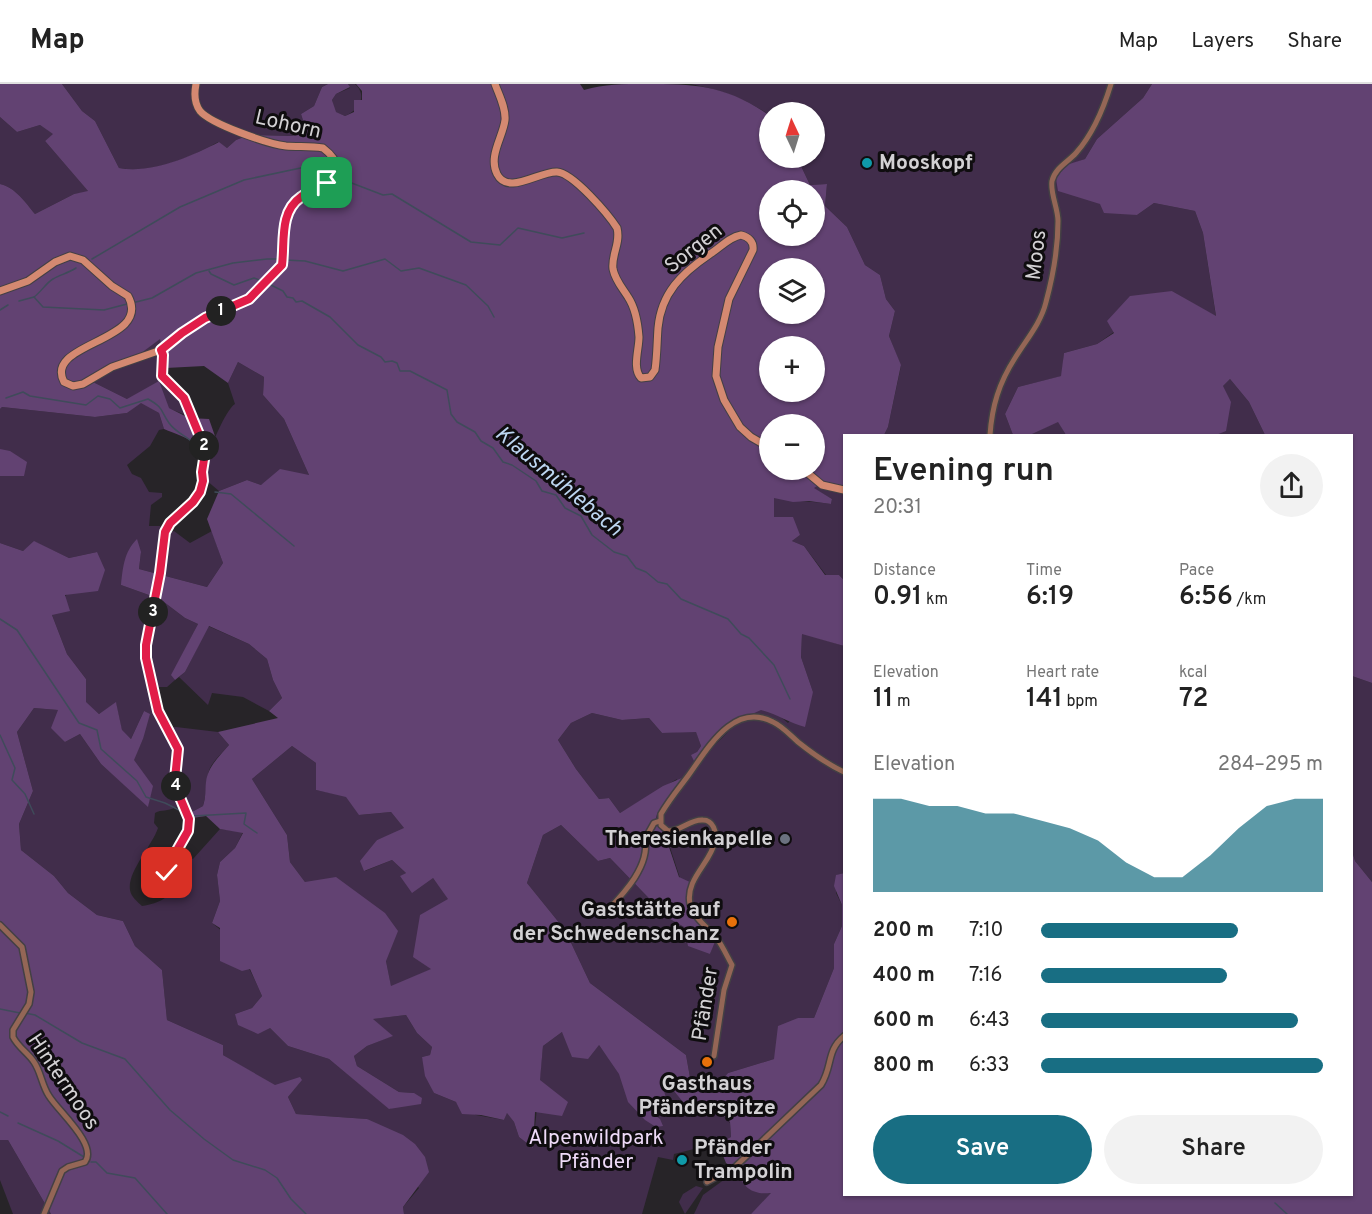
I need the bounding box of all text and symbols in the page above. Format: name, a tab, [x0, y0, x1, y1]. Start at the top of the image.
text: Map	[30, 23, 85, 59]
text: Map	[1119, 28, 1158, 55]
text: Layers	[1191, 28, 1254, 55]
text: Share	[1287, 28, 1342, 55]
north arrow	[759, 102, 825, 168]
map controls	[759, 102, 825, 480]
street label: Lohorn	[252, 104, 324, 146]
place label: Mooskopf	[879, 150, 973, 177]
marker: Mooskopf	[860, 156, 874, 170]
pin	[301, 157, 352, 208]
icon: arrive	[310, 166, 343, 199]
button: locate	[759, 180, 825, 246]
street label: Sorgen	[659, 218, 729, 280]
street label: Moos	[1021, 228, 1053, 282]
button: layers	[759, 258, 825, 324]
pin: 1	[206, 296, 236, 326]
text: 1	[218, 301, 224, 321]
button: +	[759, 336, 825, 402]
button: −	[759, 414, 825, 480]
water label: Klausmühlebach	[489, 421, 627, 543]
pin: 2	[189, 431, 219, 461]
text: 2	[199, 436, 209, 456]
text: Evening run	[873, 451, 1054, 493]
button: share	[1260, 454, 1323, 517]
text: 20:31	[873, 495, 922, 521]
text: Distance	[873, 561, 936, 581]
text: Time	[1026, 561, 1062, 581]
text: Pace	[1179, 561, 1214, 581]
text: 0.91	[873, 581, 922, 614]
text: 6:19	[1026, 581, 1074, 614]
text: 6:56	[1179, 581, 1233, 614]
text: km	[922, 590, 948, 610]
text: /km	[1233, 590, 1266, 610]
pin: 3	[138, 597, 168, 627]
text: 3	[148, 602, 158, 622]
text: Elevation	[873, 663, 939, 683]
text: Heart rate	[1026, 663, 1099, 683]
text: kcal	[1179, 663, 1207, 683]
text: 11	[873, 683, 893, 716]
text: 141	[1026, 683, 1063, 716]
text: 72	[1179, 683, 1208, 716]
text: m	[893, 692, 911, 712]
text: bpm	[1063, 692, 1098, 712]
text: Elevation	[873, 752, 955, 778]
text: 284–295 m	[1218, 752, 1323, 778]
pin: 4	[161, 771, 191, 801]
text: 4	[171, 776, 181, 796]
place label: Theresienkapelle	[605, 826, 773, 853]
marker: Theresienkapelle	[778, 832, 792, 846]
pin	[141, 847, 192, 898]
icon: check	[150, 856, 183, 889]
place label: Gaststätte auf der Schwedenschanz	[512, 897, 720, 948]
marker: Gaststätte auf der Schwedenschanz	[725, 915, 739, 929]
text: 200 m	[873, 918, 934, 944]
text: 7:10	[969, 918, 1003, 944]
text: 400 m	[873, 963, 935, 989]
text: 7:16	[969, 963, 1003, 989]
street label: Pfänder	[687, 965, 725, 1043]
text: 600 m	[873, 1008, 934, 1034]
text: 6:43	[969, 1008, 1010, 1034]
street label: Hintermoos	[21, 1029, 105, 1135]
text: 800 m	[873, 1053, 934, 1079]
text: 6:33	[969, 1053, 1010, 1079]
marker: Gasthaus Pfänderspitze	[700, 1055, 714, 1069]
place label: Gasthaus Pfänderspitze	[638, 1071, 776, 1122]
button: Save	[873, 1115, 1092, 1184]
button: Share	[1104, 1115, 1323, 1184]
park label: Alpenwildpark Pfänder	[528, 1125, 664, 1176]
place label: Pfänder Trampolin	[694, 1135, 793, 1186]
marker: Pfänder Trampolin	[675, 1153, 689, 1167]

